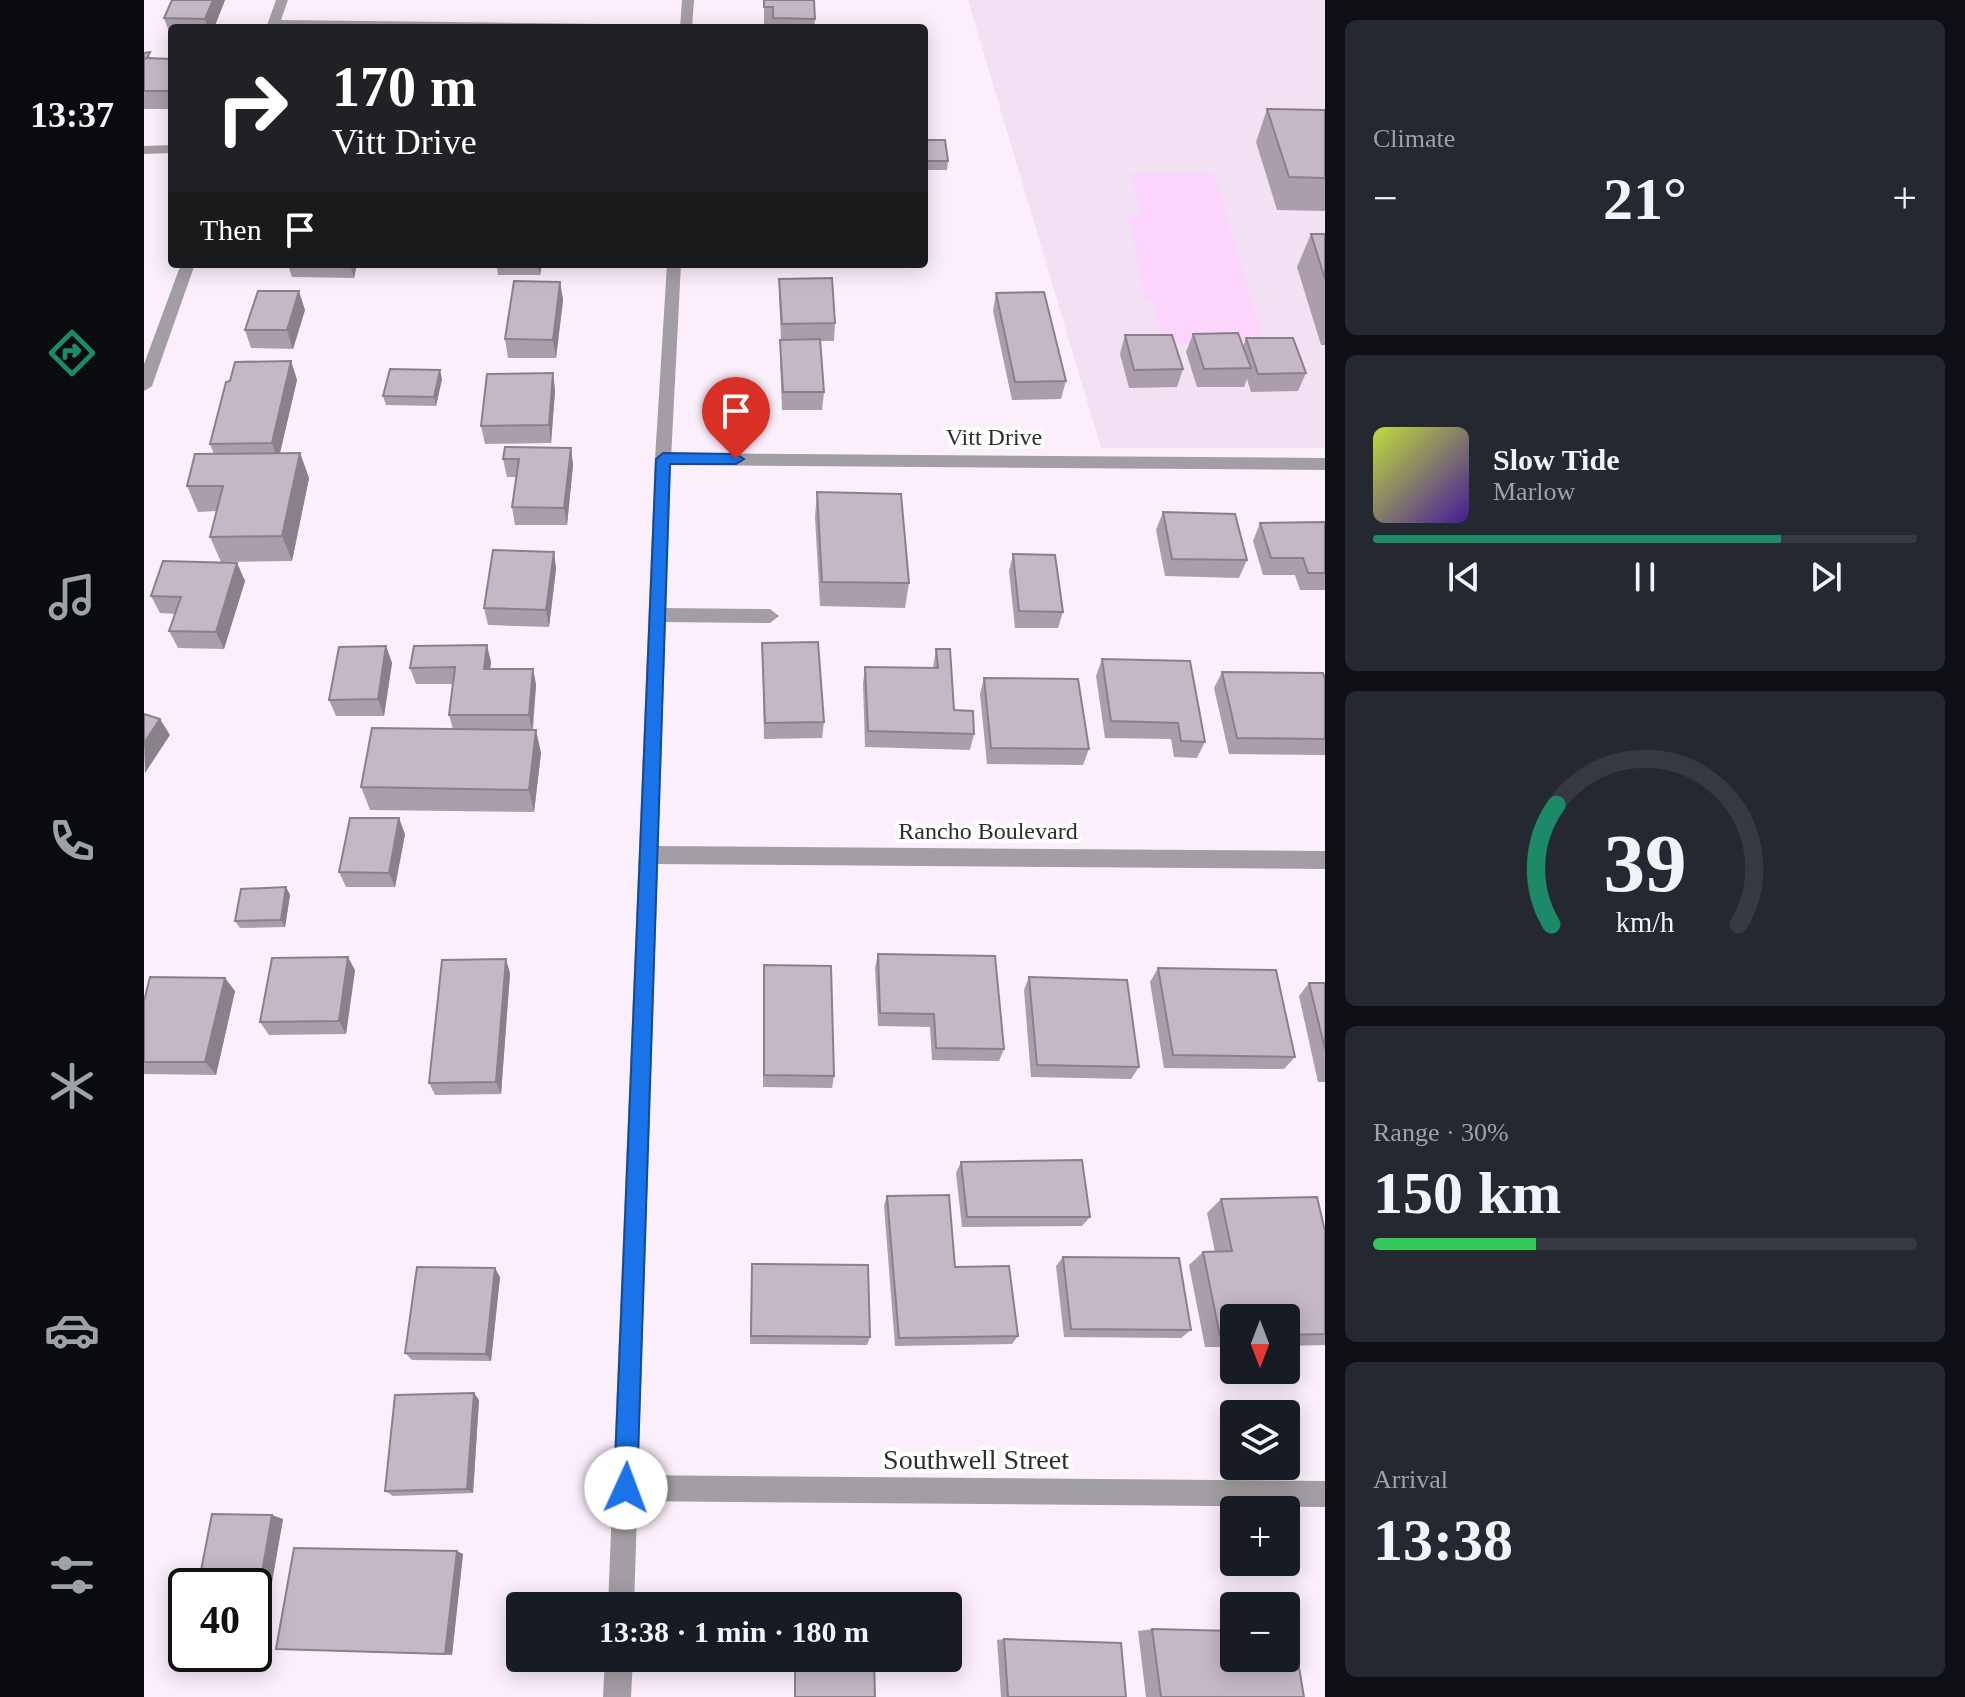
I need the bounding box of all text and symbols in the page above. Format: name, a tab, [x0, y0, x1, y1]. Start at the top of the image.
icon: right	[200, 56, 304, 160]
text: 170 m	[332, 56, 477, 118]
text: 13:37	[30, 95, 114, 135]
text: Vitt Drive	[332, 122, 477, 162]
text: Climate	[1373, 124, 1455, 153]
text: 21°	[1603, 166, 1687, 232]
text: −	[1373, 174, 1398, 223]
text: +	[1892, 174, 1917, 223]
icon: arrive	[278, 208, 322, 252]
text: Then	[200, 213, 262, 246]
icon: directions	[44, 325, 100, 381]
pin	[702, 377, 770, 459]
icon: arrive	[714, 389, 758, 433]
street label: Vitt Drive	[946, 424, 1042, 450]
text: Slow Tide	[1493, 443, 1619, 476]
text: Marlow	[1493, 477, 1575, 506]
icon: previous	[1442, 555, 1486, 599]
icon: pause	[1623, 555, 1667, 599]
icon: next	[1804, 555, 1848, 599]
icon: music	[44, 569, 100, 625]
icon: phone	[44, 813, 100, 869]
text: 39	[1603, 816, 1687, 908]
street label: Rancho Boulevard	[898, 818, 1078, 844]
text: km/h	[1616, 907, 1674, 938]
icon: climate	[44, 1058, 100, 1114]
text: Range · 30%	[1373, 1118, 1509, 1147]
text: 150 km	[1373, 1160, 1561, 1226]
icon: car	[44, 1302, 100, 1358]
north arrow	[1220, 1304, 1300, 1384]
map controls	[1220, 1304, 1300, 1672]
button: layers	[1220, 1400, 1300, 1480]
street label: Southwell Street	[883, 1444, 1069, 1475]
position arrow	[584, 1446, 668, 1530]
text: Arrival	[1373, 1465, 1448, 1494]
button: +	[1220, 1496, 1300, 1576]
text: 13:38	[1373, 1507, 1513, 1573]
icon: filters	[44, 1547, 100, 1603]
speed limit sign: 40	[168, 1568, 272, 1672]
button: −	[1220, 1592, 1300, 1672]
text: 13:38 · 1 min · 180 m	[599, 1615, 869, 1648]

